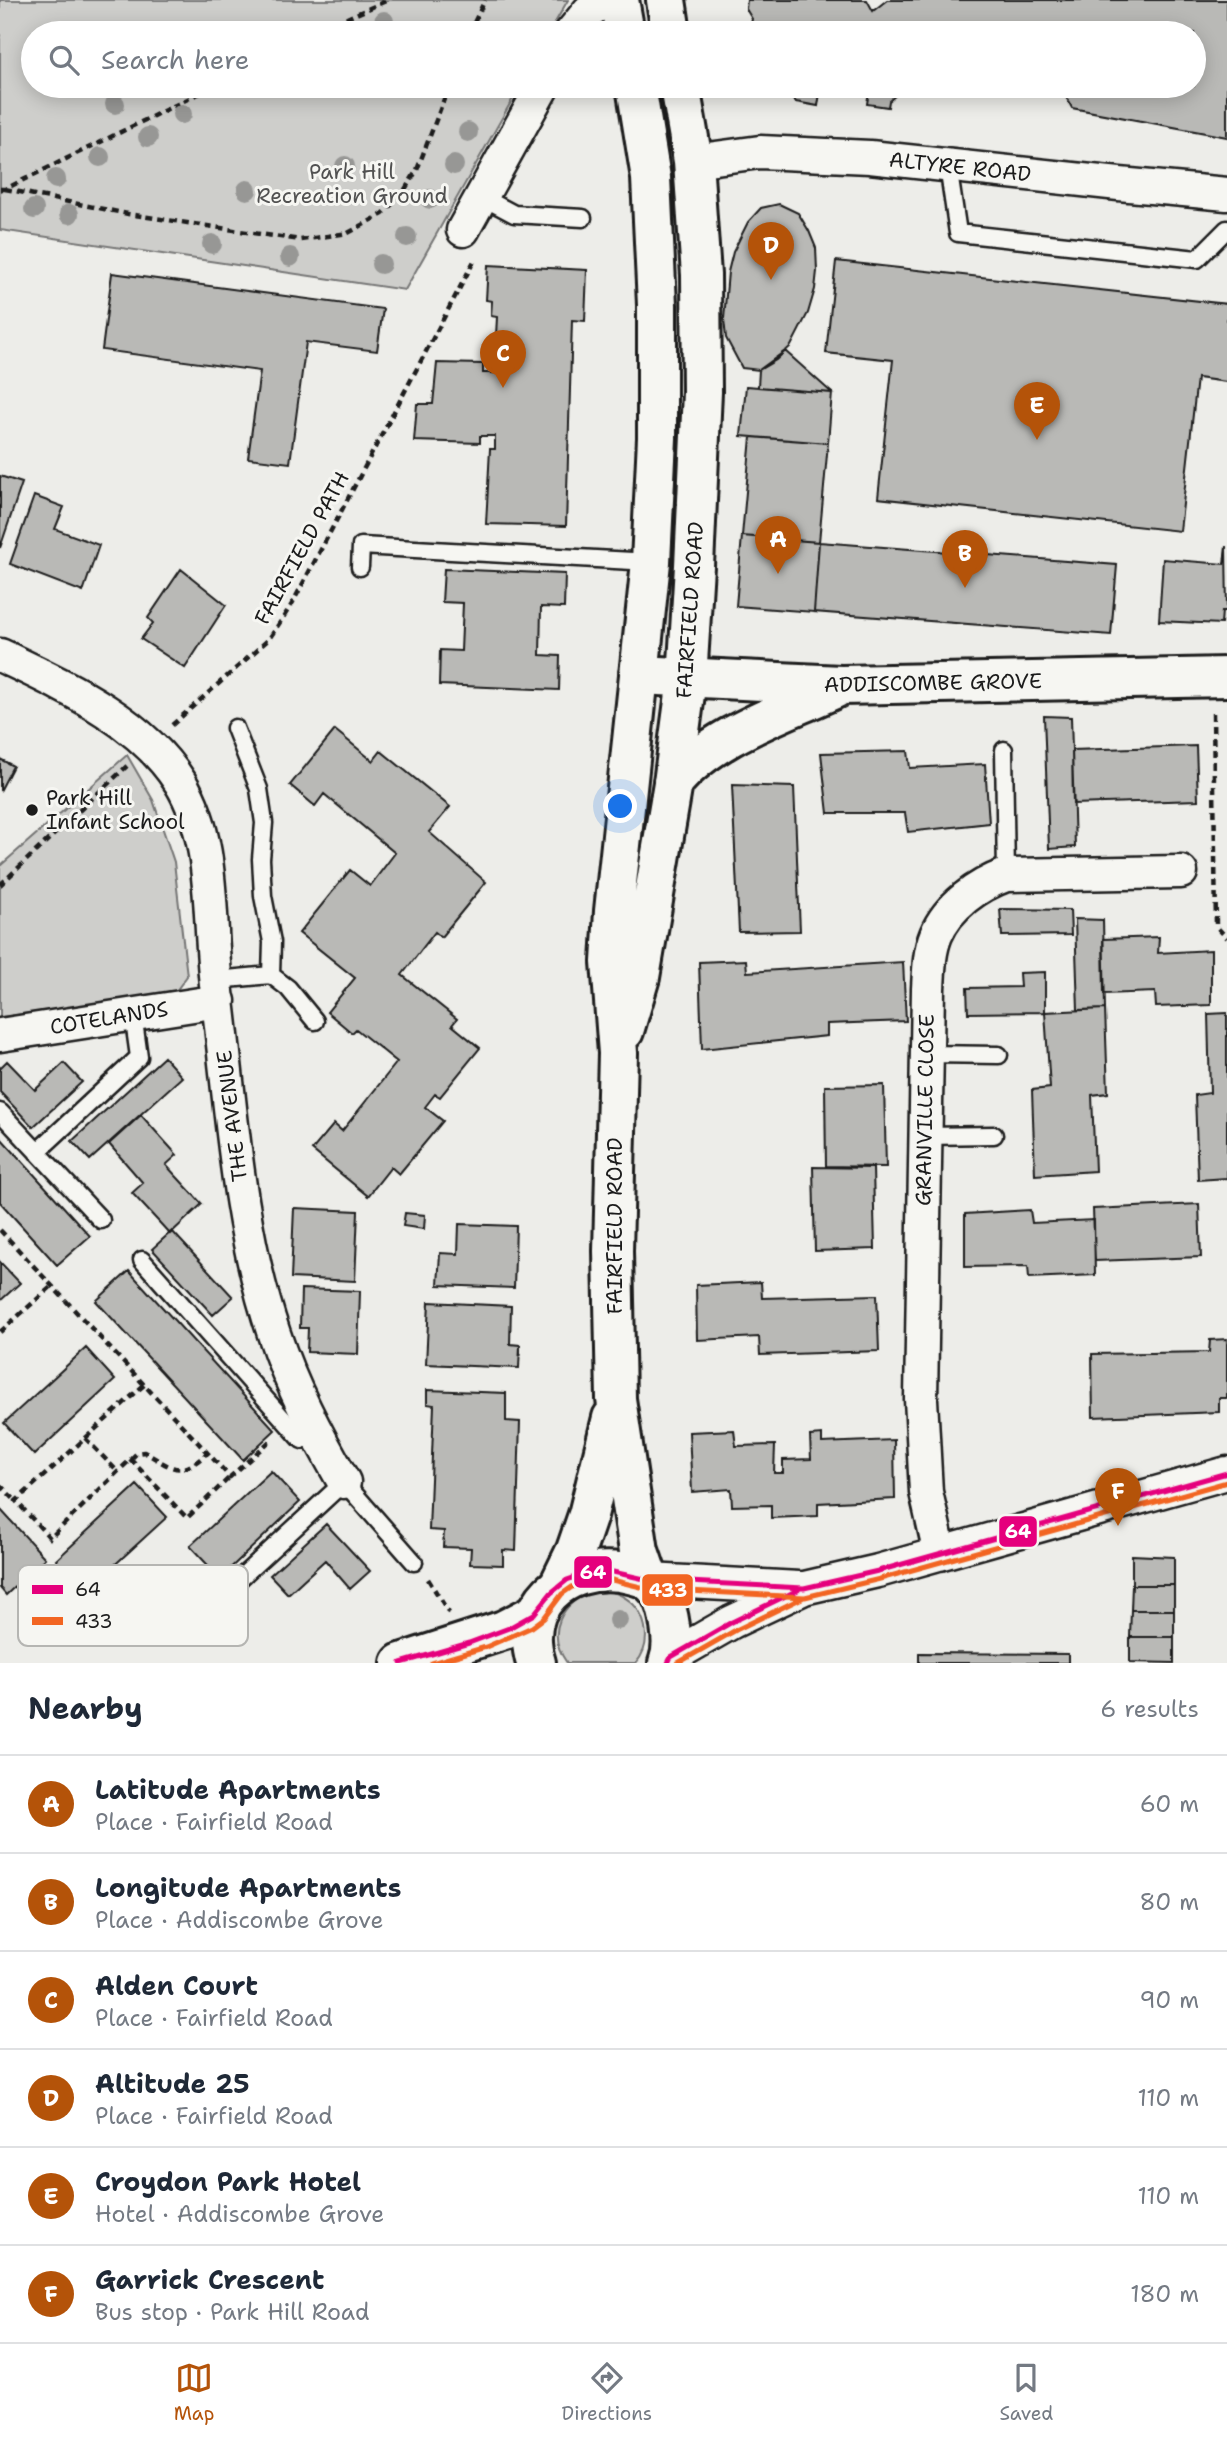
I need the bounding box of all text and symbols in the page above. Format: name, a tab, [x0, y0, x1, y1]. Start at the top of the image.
search box	[21, 21, 1206, 98]
icon: search	[45, 41, 83, 79]
text: Search here	[101, 42, 250, 77]
street label: ALTYRE ROAD	[888, 146, 1032, 188]
park label: Park Hill Recreation Ground	[256, 158, 448, 210]
pin: D	[748, 222, 794, 280]
pin: C	[480, 330, 526, 388]
pin: E	[1014, 382, 1060, 440]
street label: FAIRFIELD PATH	[248, 466, 356, 630]
pin: A	[755, 516, 801, 574]
street label: FAIRFIELD ROAD	[670, 521, 710, 699]
pin: B	[942, 530, 988, 588]
street label: ADDISCOMBE GROVE	[824, 667, 1042, 699]
place label: Park Hill Infant School	[46, 784, 185, 836]
your location	[603, 789, 637, 823]
marker: Park Hill Infant School	[24, 802, 40, 818]
street label: COTELANDS	[48, 995, 170, 1041]
street label: GRANVILLE CLOSE	[909, 1014, 941, 1206]
street label: THE AVENUE	[210, 1049, 254, 1183]
street label: FAIRFIELD ROAD	[601, 1137, 629, 1315]
pin: F	[1095, 1468, 1141, 1526]
line badge: 64	[998, 1515, 1038, 1548]
text: 64	[1005, 1519, 1032, 1544]
line badge: 64	[573, 1555, 613, 1589]
text: 64	[580, 1560, 607, 1585]
legend	[18, 1565, 248, 1646]
line badge: 433	[641, 1573, 694, 1607]
text: 64	[75, 1577, 101, 1602]
text: 433	[649, 1578, 687, 1603]
text: 433	[75, 1609, 112, 1634]
text: Nearby	[28, 1688, 143, 1729]
text: 6 results	[1100, 1694, 1199, 1724]
text: Latitude Apartments	[95, 1772, 381, 1807]
text: A	[42, 1789, 60, 1819]
text: 60 m	[1140, 1789, 1199, 1819]
text: Place · Fairfield Road	[95, 1807, 333, 1837]
text: Longitude Apartments	[95, 1870, 402, 1905]
text: B	[44, 1887, 58, 1917]
text: 80 m	[1140, 1887, 1199, 1917]
text: Place · Addiscombe Grove	[95, 1905, 383, 1935]
text: Alden Court	[95, 1968, 258, 2003]
text: C	[44, 1985, 58, 2015]
text: 90 m	[1139, 1985, 1199, 2015]
text: Place · Fairfield Road	[95, 2003, 333, 2033]
text: Altitude 25	[95, 2066, 249, 2101]
text: D	[43, 2083, 59, 2113]
text: 110 m	[1137, 2083, 1199, 2113]
text: Place · Fairfield Road	[95, 2101, 333, 2131]
text: Croydon Park Hotel	[95, 2164, 361, 2199]
text: E	[43, 2181, 59, 2211]
text: 110 m	[1137, 2181, 1199, 2211]
text: Hotel · Addiscombe Grove	[95, 2199, 384, 2229]
text: Garrick Crescent	[95, 2262, 324, 2297]
text: F	[44, 2279, 58, 2309]
text: 180 m	[1130, 2279, 1199, 2309]
text: Bus stop · Park Hill Road	[95, 2297, 370, 2327]
tab: Map	[174, 2359, 214, 2426]
tab: Directions	[562, 2359, 652, 2426]
tab: Saved	[999, 2359, 1053, 2426]

